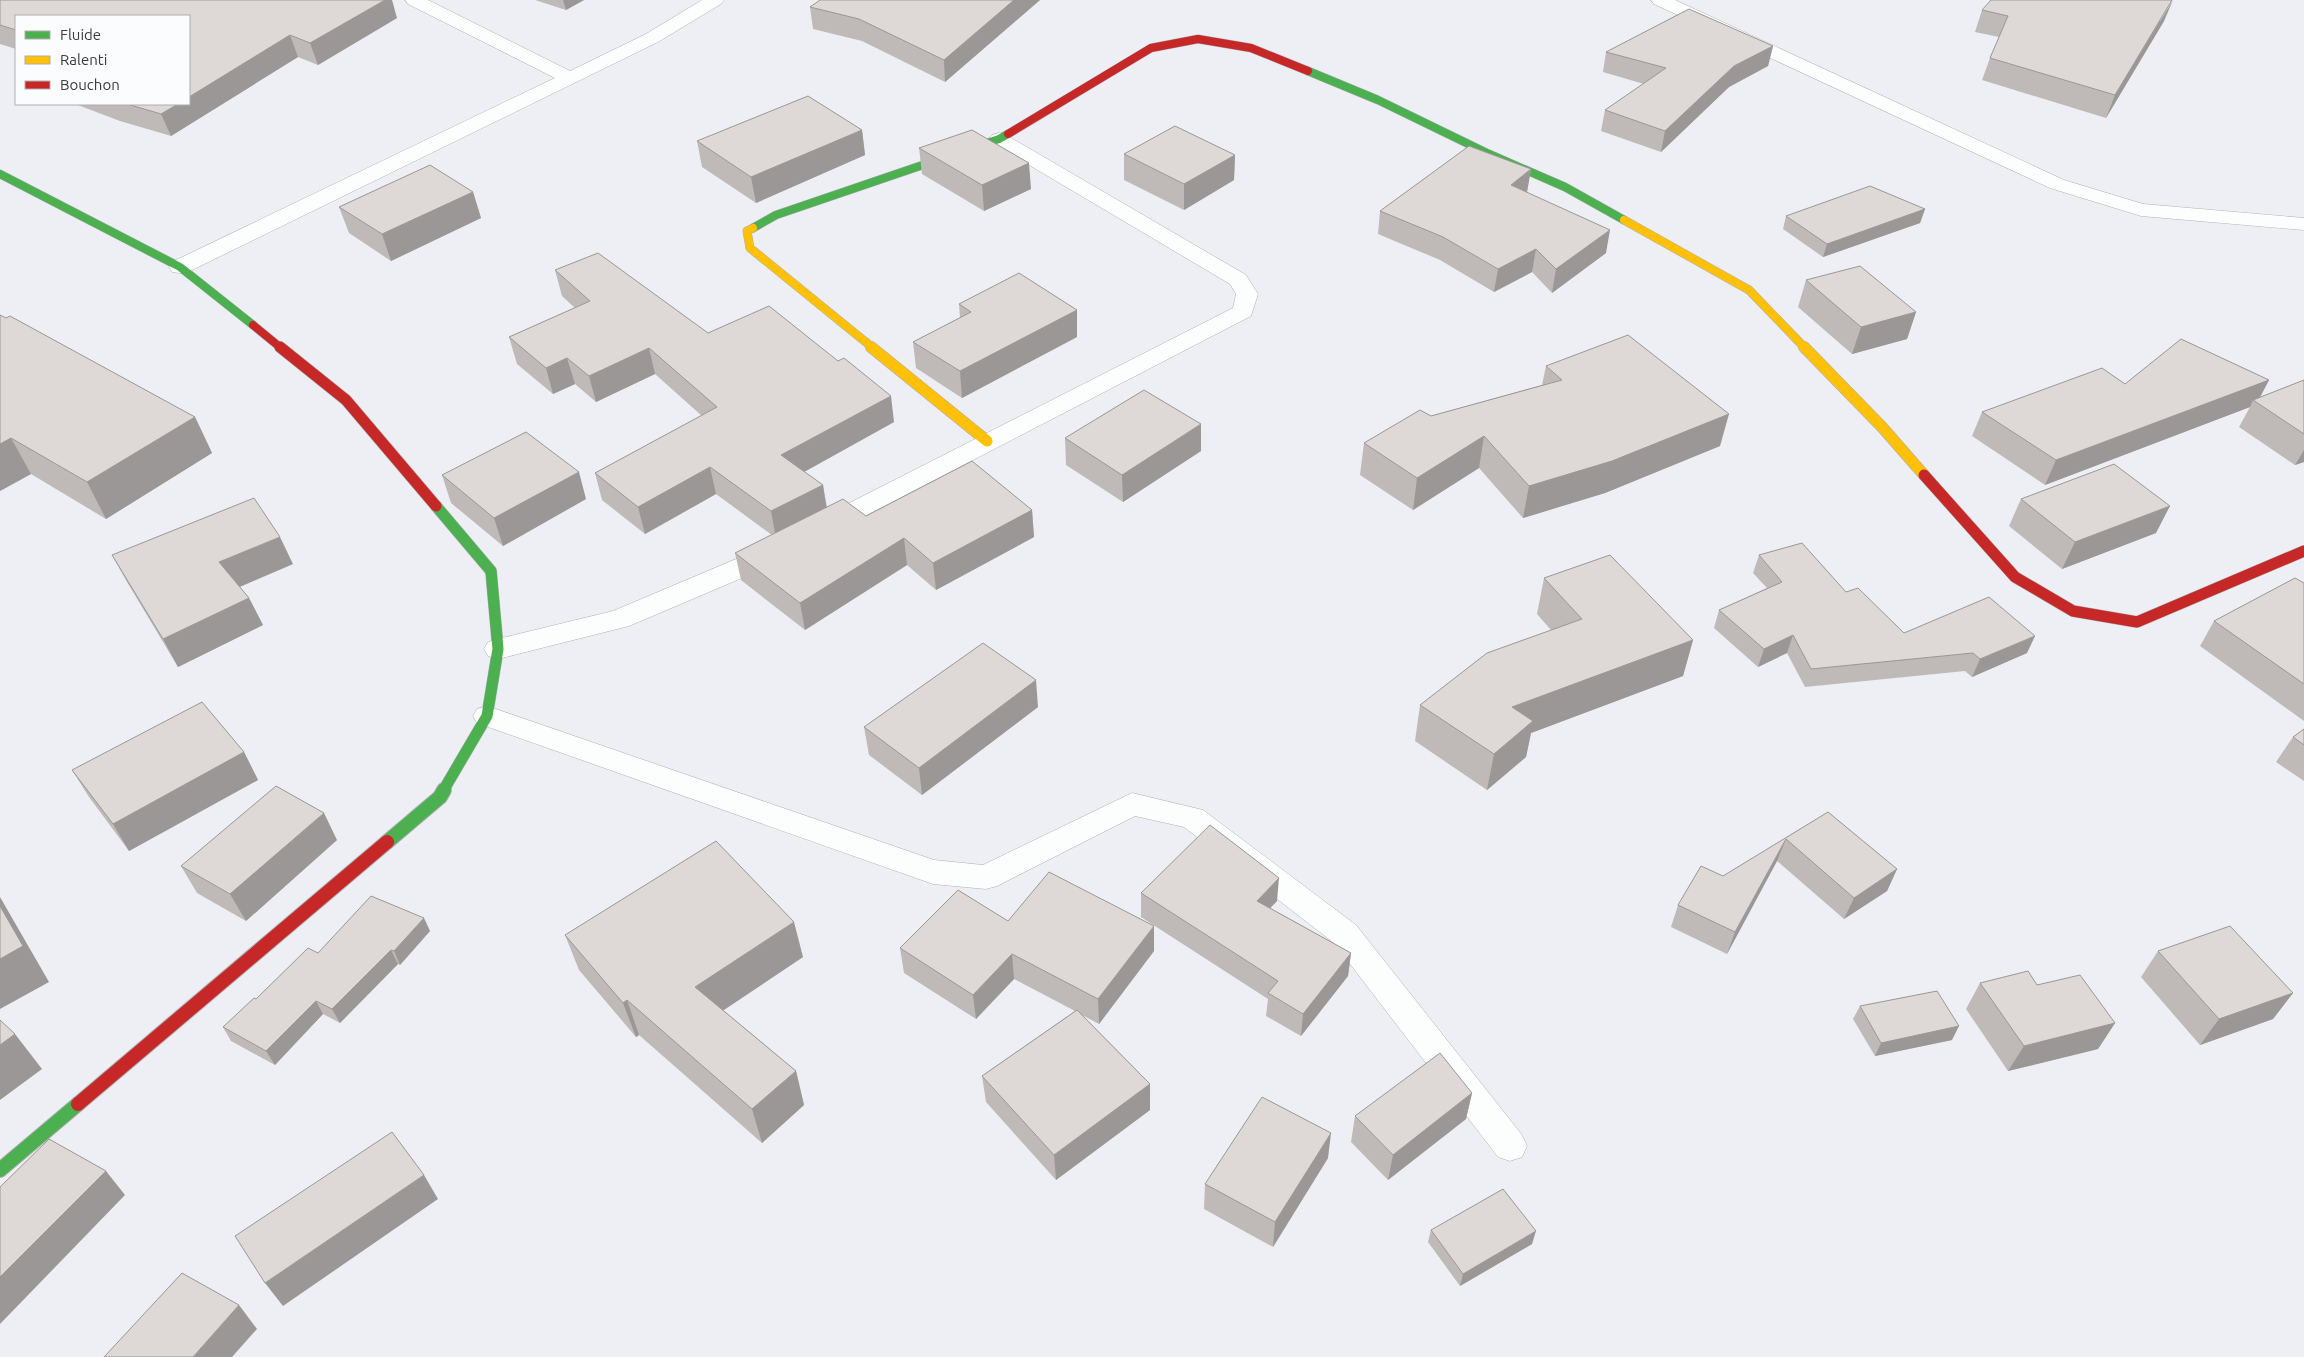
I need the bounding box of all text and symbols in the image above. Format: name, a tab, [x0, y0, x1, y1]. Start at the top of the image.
legend	[15, 15, 190, 105]
text: Fluide	[60, 26, 101, 43]
text: Ralenti	[60, 51, 107, 68]
text: Bouchon	[60, 76, 120, 93]

